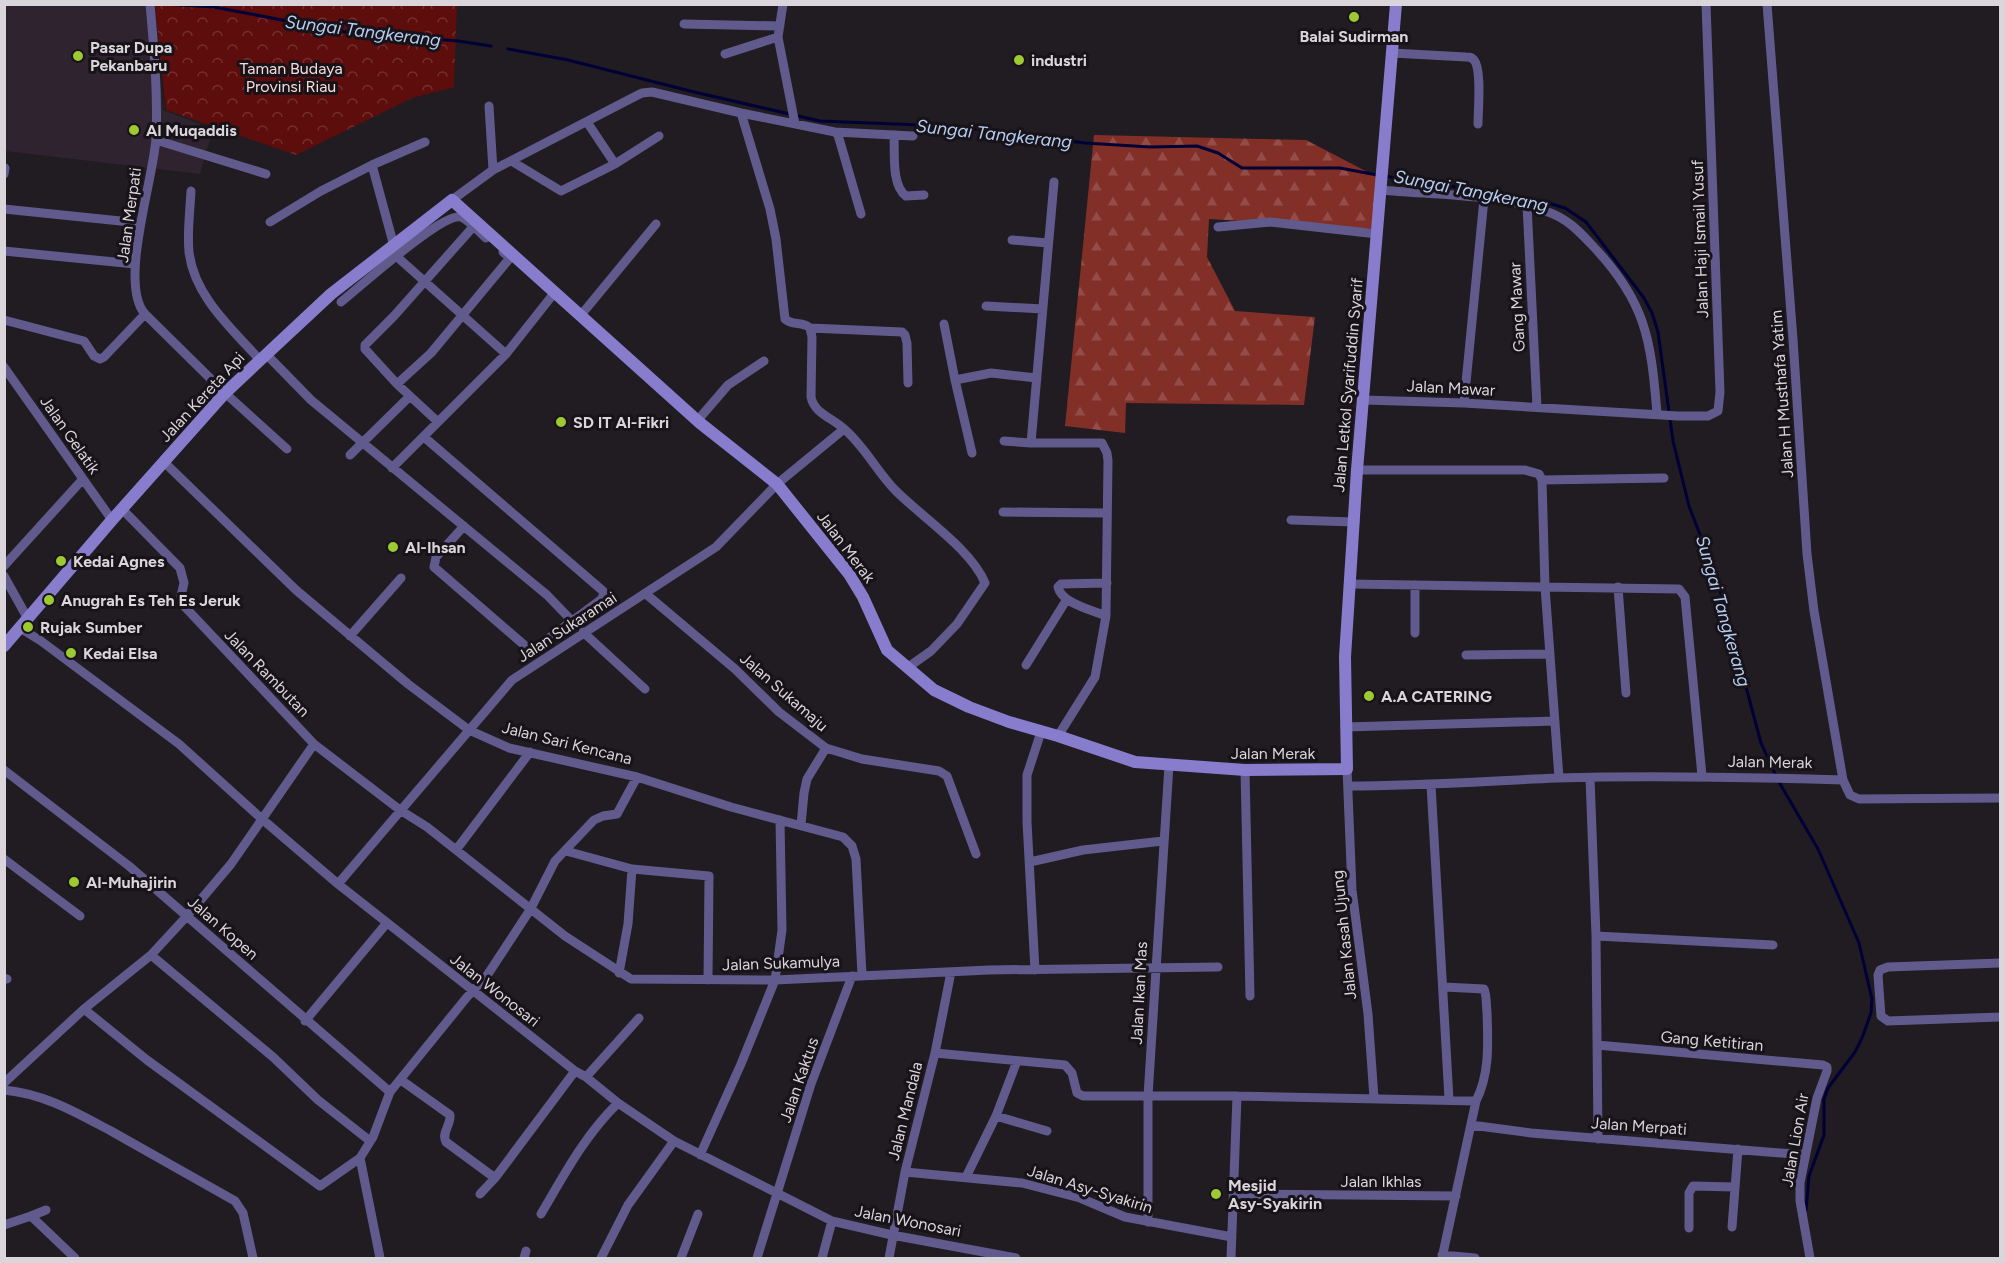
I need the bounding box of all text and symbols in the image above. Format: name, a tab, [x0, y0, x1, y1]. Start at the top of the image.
marker: Balai Sudirman	[1347, 10, 1361, 24]
water label: Sungai Tangkerang	[284, 11, 442, 52]
place label: Balai Sudirman	[1300, 27, 1408, 46]
place label: Pasar Dupa Pekanbaru	[90, 38, 172, 75]
marker: Pasar Dupa Pekanbaru	[71, 49, 85, 63]
place label: industri	[1031, 51, 1087, 70]
marker: industri	[1012, 53, 1026, 67]
park label: Taman Budaya Provinsi Riau	[239, 59, 343, 96]
water label: Sungai Tangkerang	[915, 115, 1073, 153]
place label: Al Muqaddis	[146, 121, 237, 140]
marker: Al Muqaddis	[127, 123, 141, 137]
street label: Jalan Haji Ismail Yusuf	[1688, 159, 1712, 318]
water label: Sungai Tangkerang	[1392, 165, 1550, 217]
street label: Jalan Merpati	[113, 166, 145, 264]
street label: Gang Mawar	[1505, 261, 1529, 352]
street label: Jalan Letkol Syarifuddin Syarif	[1329, 277, 1367, 493]
street label: Jalan H Musthafa Yatim	[1767, 309, 1797, 479]
street label: Jalan Kereta Api	[156, 348, 248, 446]
street label: Jalan Mawar	[1406, 376, 1496, 400]
street label: Jalan Gelatik	[36, 392, 104, 478]
place label: SD IT Al-Fikri	[573, 413, 669, 432]
marker: SD IT Al-Fikri	[554, 415, 568, 429]
street label: Jalan Merak	[813, 508, 879, 587]
water label: Sungai Tangkerang	[1691, 533, 1755, 690]
place label: Al-Ihsan	[405, 538, 466, 557]
marker: Al-Ihsan	[386, 540, 400, 554]
place label: Kedai Agnes	[73, 552, 165, 571]
marker: Kedai Agnes	[54, 554, 68, 568]
street label: Jalan Sukaramai	[514, 588, 620, 666]
place label: Anugrah Es Teh Es Jeruk	[61, 591, 241, 610]
marker: Anugrah Es Teh Es Jeruk	[42, 593, 56, 607]
place label: Rujak Sumber	[40, 618, 142, 637]
marker: Rujak Sumber	[21, 620, 35, 634]
street label: Jalan Rambutan	[221, 625, 314, 721]
place label: Kedai Elsa	[83, 644, 157, 663]
marker: Kedai Elsa	[64, 646, 78, 660]
street label: Jalan Sukamaju	[736, 649, 832, 735]
place label: A.A CATERING	[1381, 687, 1492, 706]
marker: A.A CATERING	[1362, 689, 1376, 703]
street label: Jalan Sari Kencana	[500, 718, 634, 768]
street label: Jalan Merak	[1231, 744, 1316, 763]
street label: Jalan Merak	[1728, 752, 1813, 772]
street label: Jalan Kasah Ujung	[1328, 869, 1360, 1001]
place label: Al-Muhajirin	[86, 873, 177, 892]
marker: Al-Muhajirin	[67, 875, 81, 889]
street label: Jalan Kopen	[184, 892, 262, 964]
street label: Jalan Ikan Mas	[1127, 941, 1151, 1045]
street label: Jalan Wonosari	[447, 949, 543, 1031]
street label: Jalan Sukamulya	[722, 951, 840, 975]
street label: Gang Ketitiran	[1660, 1027, 1764, 1055]
street label: Jalan Kaktus	[776, 1035, 822, 1125]
street label: Jalan Mandala	[884, 1060, 926, 1162]
street label: Jalan Lion Air	[1777, 1091, 1813, 1188]
street label: Jalan Merpati	[1590, 1113, 1688, 1139]
street label: Jalan Asy-Syakirin	[1025, 1161, 1155, 1217]
street label: Jalan Ikhlas	[1340, 1172, 1422, 1191]
place label: Mesjid Asy-Syakirin	[1228, 1176, 1322, 1213]
marker: Mesjid Asy-Syakirin	[1209, 1187, 1223, 1201]
street label: Jalan Wonosari	[853, 1201, 963, 1241]

